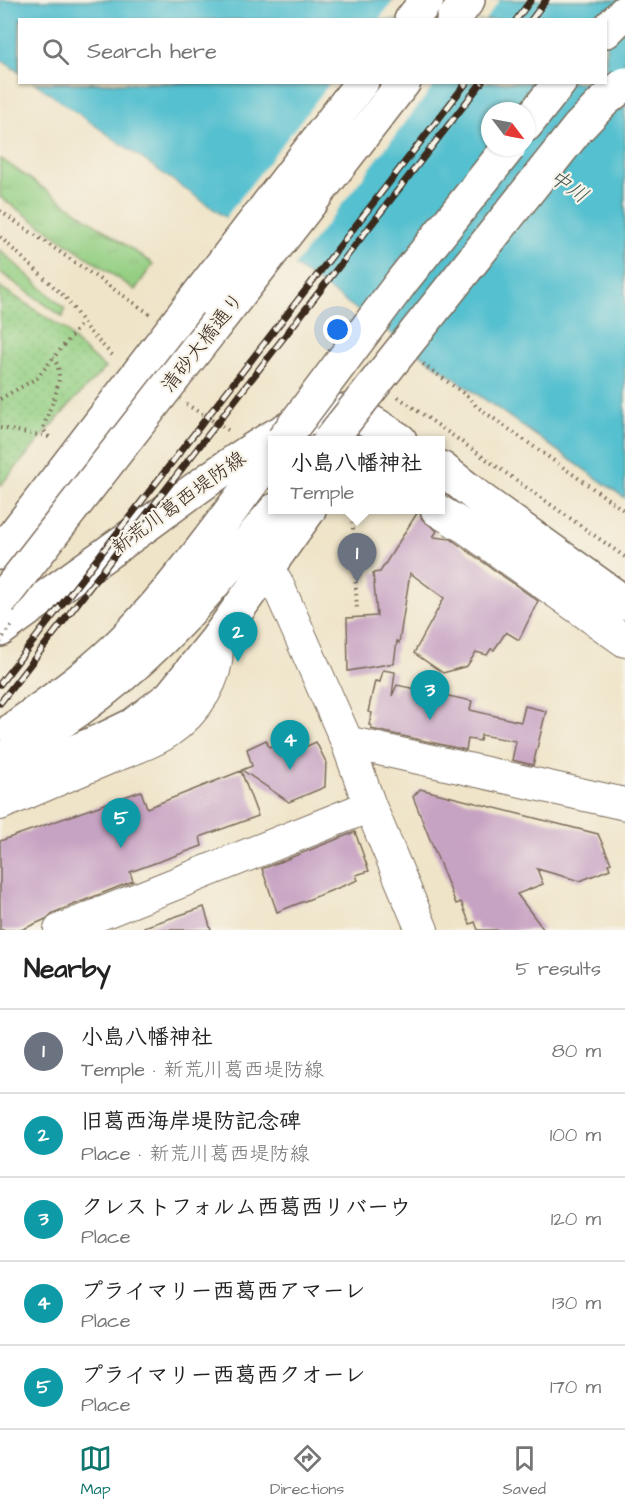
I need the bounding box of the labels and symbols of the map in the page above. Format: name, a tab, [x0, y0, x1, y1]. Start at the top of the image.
north arrow	[481, 102, 535, 156]
water label: 中川	[543, 162, 594, 210]
street label: 清砂大橋通り	[155, 287, 251, 399]
your location	[323, 315, 352, 344]
street label: 新荒川葛西堤防線	[106, 444, 252, 561]
pin: 1	[338, 534, 376, 583]
pin: 2	[218, 612, 258, 662]
pin: 3	[410, 670, 450, 720]
pin: 4	[270, 720, 310, 770]
pin: 5	[102, 798, 140, 848]

